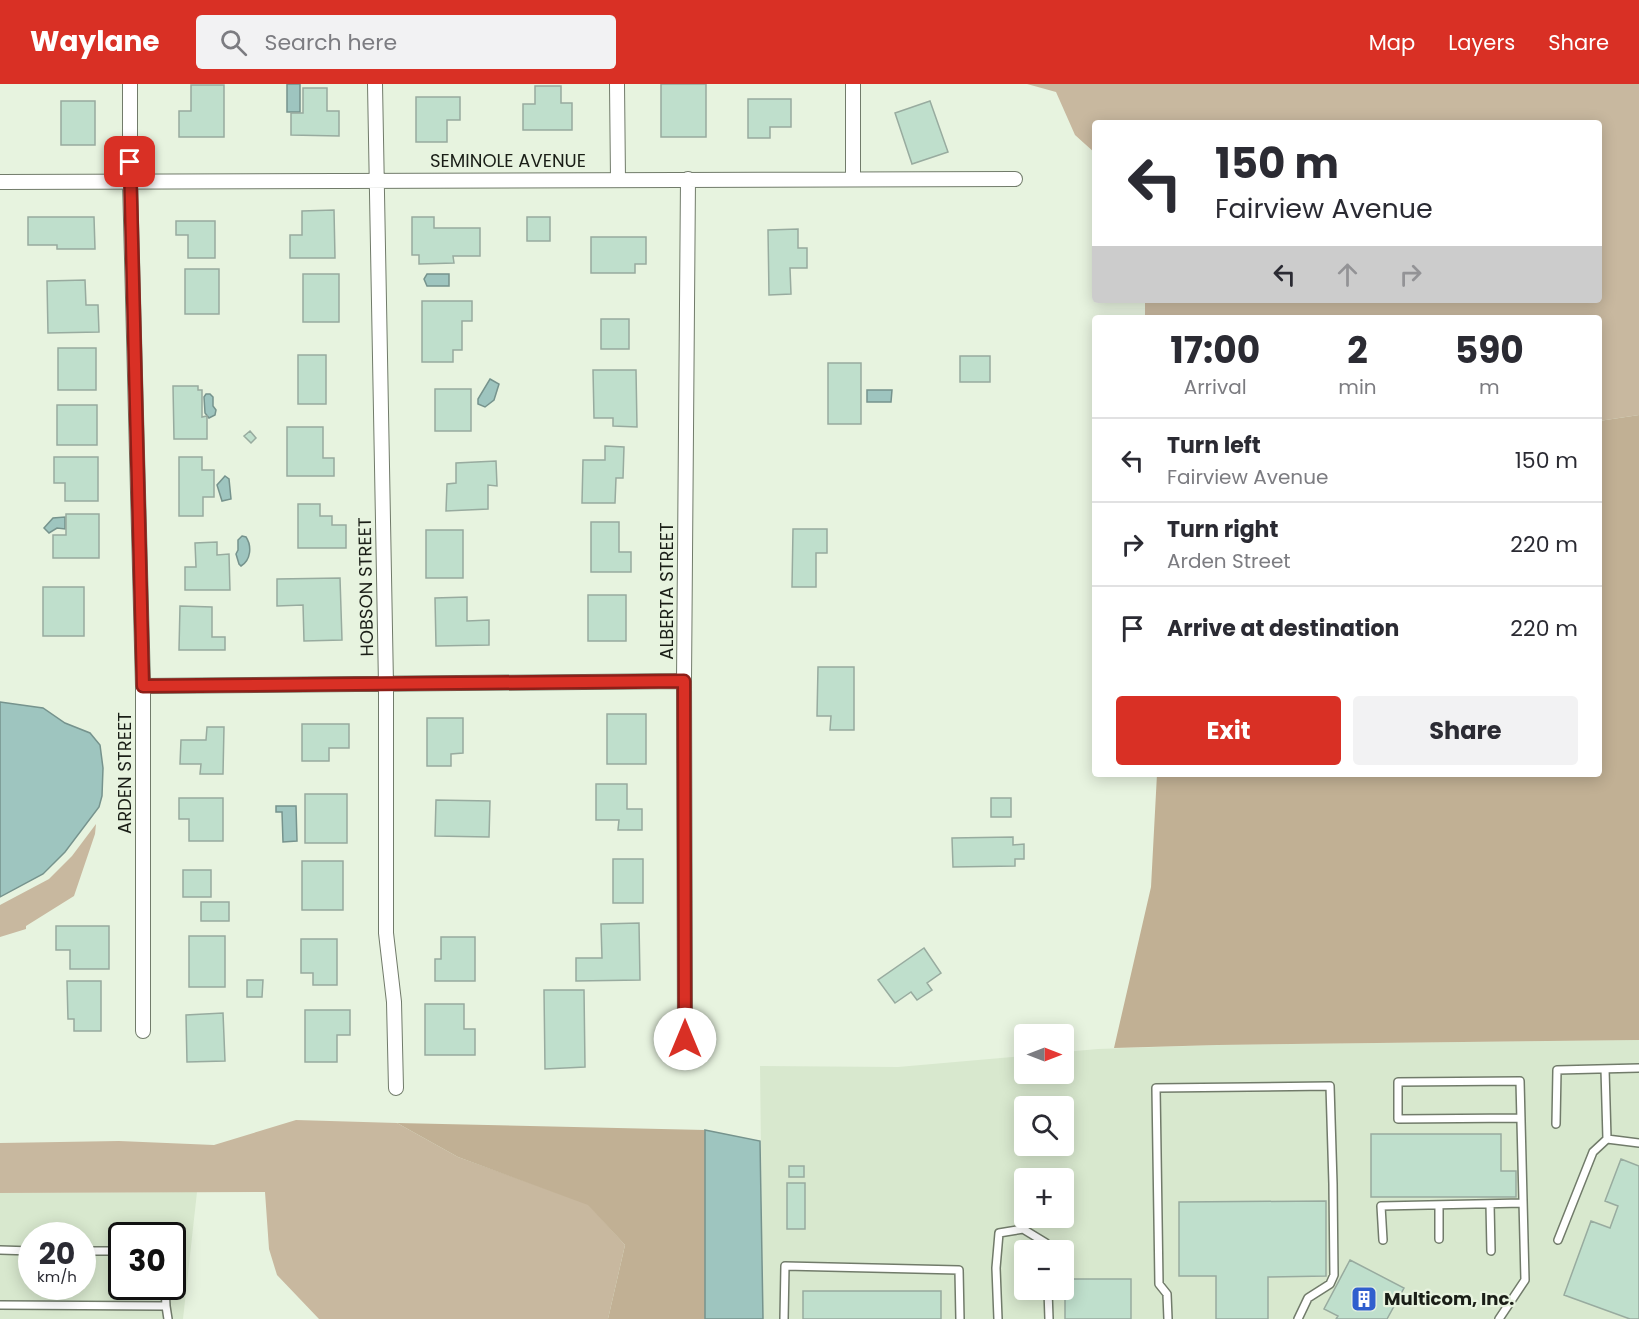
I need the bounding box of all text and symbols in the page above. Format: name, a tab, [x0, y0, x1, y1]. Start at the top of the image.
search box	[196, 15, 616, 69]
text: Waylane	[30, 22, 160, 61]
icon: search	[217, 26, 250, 59]
text: Search here	[265, 27, 397, 58]
text: Map	[1369, 28, 1415, 57]
text: Layers	[1448, 28, 1515, 57]
text: Share	[1548, 28, 1609, 57]
text: 150 m	[1215, 134, 1339, 193]
pin	[104, 136, 155, 187]
icon: left	[1116, 144, 1194, 222]
icon: arrive	[113, 145, 146, 178]
street label: SEMINOLE AVENUE	[430, 148, 586, 173]
text: Fairview Avenue	[1215, 190, 1433, 227]
icon: left	[1268, 258, 1301, 291]
icon: ahead	[1331, 258, 1364, 291]
icon: right	[1394, 258, 1427, 291]
text: 17:00	[1170, 325, 1260, 376]
text: 2	[1347, 325, 1368, 376]
text: 590	[1455, 325, 1524, 376]
text: Arrival	[1184, 373, 1247, 401]
text: min	[1338, 373, 1377, 401]
text: m	[1479, 373, 1500, 401]
text: Turn left	[1167, 430, 1261, 461]
icon: left	[1116, 444, 1149, 477]
text: 150 m	[1515, 445, 1578, 476]
text: Fairview Avenue	[1167, 463, 1328, 491]
text: Turn right	[1167, 514, 1278, 545]
street label: HOBSON STREET	[352, 517, 379, 657]
street label: ALBERTA STREET	[654, 522, 679, 660]
icon: right	[1116, 528, 1149, 561]
text: 220 m	[1510, 529, 1578, 560]
text: Arden Street	[1167, 547, 1291, 575]
icon: arrive	[1116, 612, 1149, 645]
text: Arrive at destination	[1167, 613, 1399, 644]
text: 220 m	[1510, 613, 1578, 644]
button: Exit	[1116, 696, 1341, 765]
button: Share	[1353, 696, 1578, 765]
street label: ARDEN STREET	[112, 712, 137, 834]
position arrow	[653, 1007, 717, 1071]
north arrow	[1014, 1024, 1074, 1084]
map controls	[1014, 1024, 1074, 1300]
button: search	[1014, 1096, 1074, 1156]
button: +	[1014, 1168, 1074, 1228]
speed limit sign: 30	[108, 1222, 186, 1300]
text: 20	[39, 1232, 75, 1275]
button: −	[1014, 1240, 1074, 1300]
text: km/h	[37, 1266, 77, 1287]
building icon: Multicom, Inc.	[1349, 1284, 1379, 1314]
place label: Multicom, Inc.	[1384, 1286, 1514, 1311]

